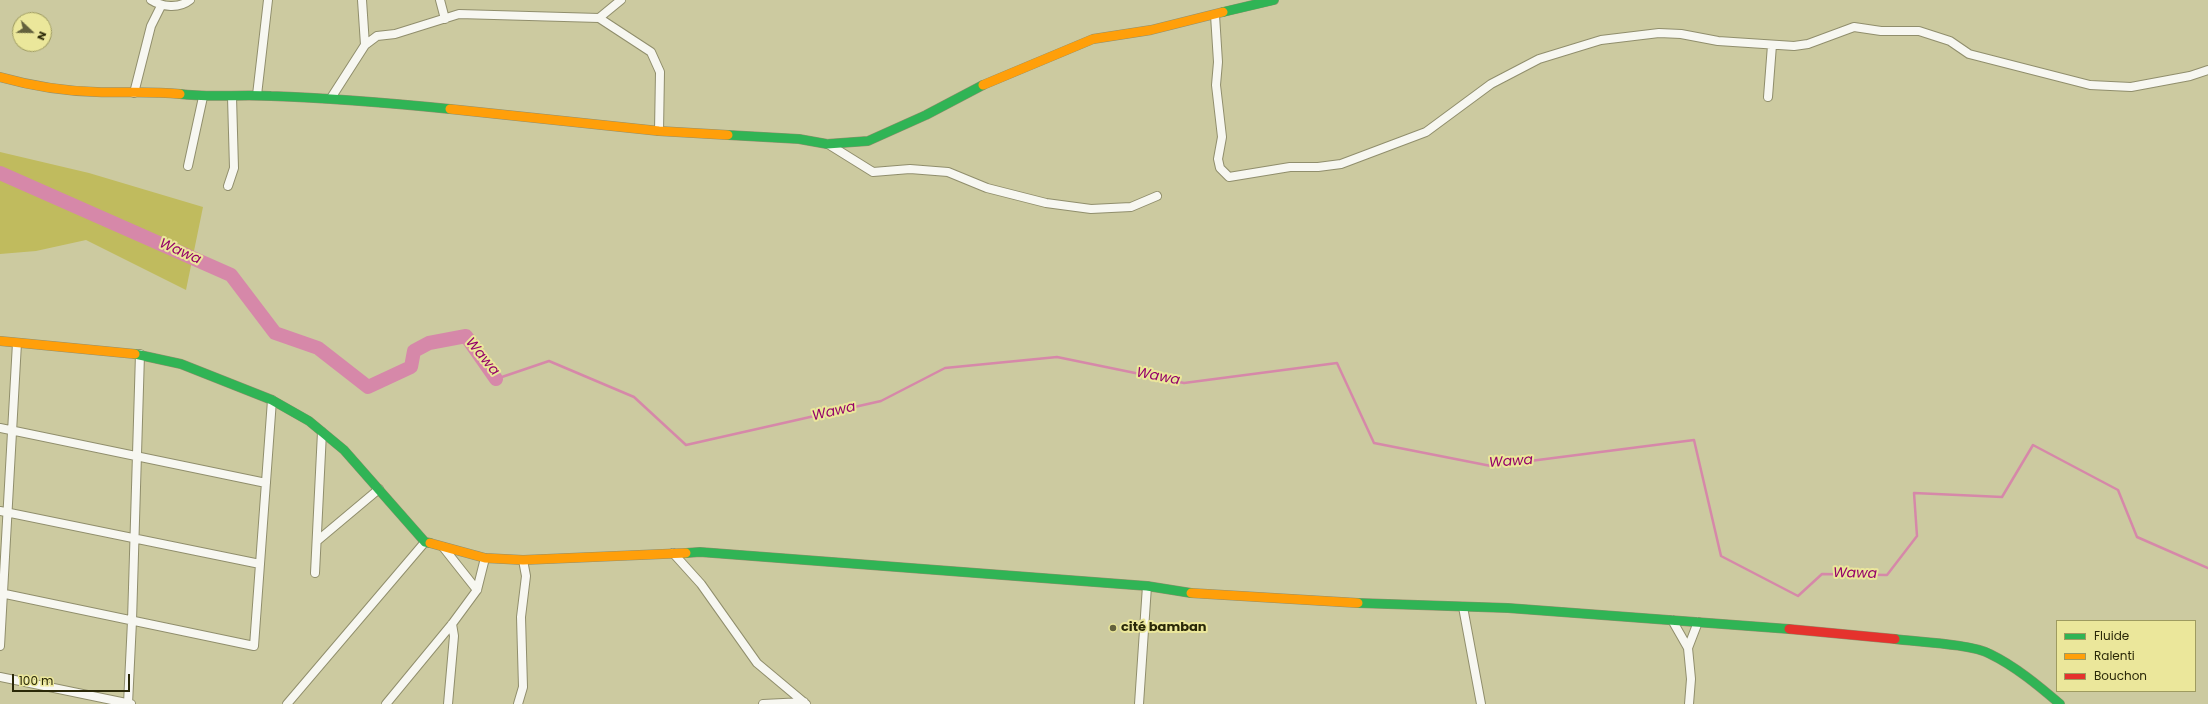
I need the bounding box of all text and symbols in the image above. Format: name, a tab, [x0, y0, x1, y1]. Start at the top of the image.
north arrow	[12, 12, 52, 52]
text: N	[33, 29, 51, 43]
water label: Wawa	[156, 235, 204, 269]
water label: Wawa	[461, 335, 503, 379]
water label: Wawa	[1135, 365, 1181, 389]
water label: Wawa	[811, 399, 857, 425]
water label: Wawa	[1488, 452, 1534, 472]
water label: Wawa	[1833, 565, 1877, 583]
place label: cité bamban	[1121, 620, 1207, 636]
legend	[2056, 620, 2196, 692]
marker: cité bamban	[1108, 623, 1118, 633]
text: Fluide	[2094, 627, 2129, 644]
text: Ralenti	[2094, 647, 2135, 664]
scale bar	[14, 666, 132, 692]
text: Bouchon	[2094, 667, 2147, 684]
text: 100 m	[19, 672, 53, 689]

